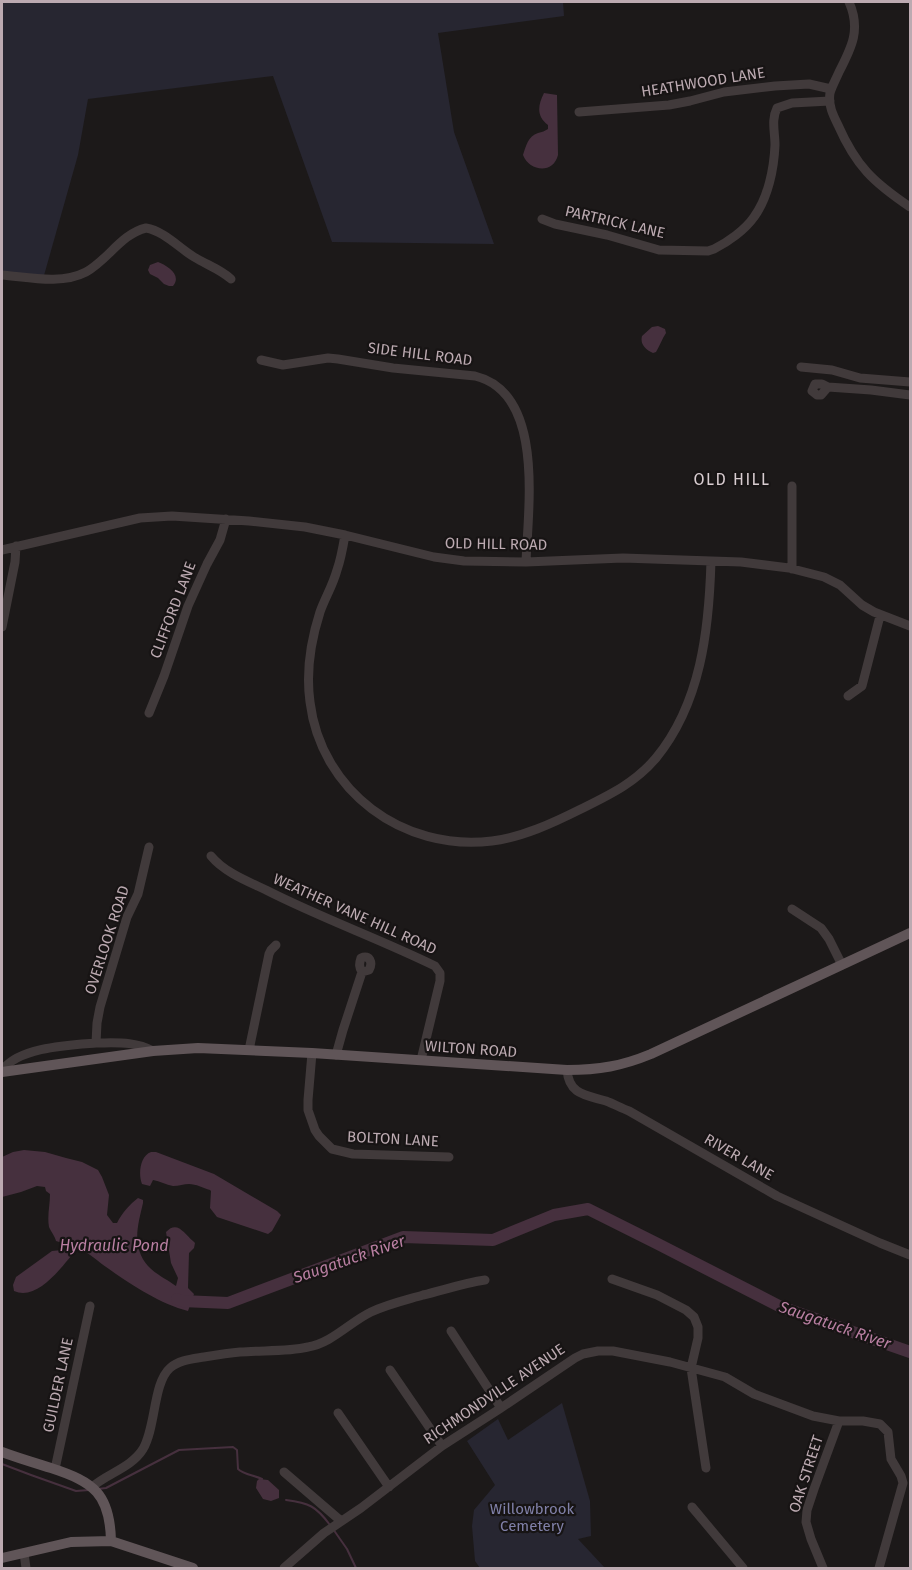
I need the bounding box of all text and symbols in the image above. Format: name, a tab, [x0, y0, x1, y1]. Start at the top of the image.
street label: HEATHWOOD LANE	[640, 63, 766, 101]
street label: PARTRICK LANE	[563, 202, 667, 242]
street label: SIDE HILL ROAD	[367, 339, 473, 369]
district label: OLD HILL	[693, 470, 771, 489]
street label: OLD HILL ROAD	[445, 534, 547, 554]
street label: CLIFFORD LANE	[146, 559, 200, 661]
street label: WEATHER VANE HILL ROAD	[270, 870, 440, 958]
street label: OVERLOOK ROAD	[81, 883, 133, 997]
street label: WILTON ROAD	[424, 1037, 518, 1061]
street label: BOLTON LANE	[347, 1128, 439, 1150]
street label: RIVER LANE	[701, 1130, 777, 1184]
water label: Saugatuck River	[290, 1231, 408, 1287]
water label: Hydraulic Pond	[59, 1236, 169, 1255]
water label: Saugatuck River	[776, 1297, 894, 1353]
street label: GUILDER LANE	[39, 1336, 77, 1434]
street label: RICHMONDVILLE AVENUE	[420, 1340, 568, 1448]
street label: OAK STREET	[785, 1433, 827, 1515]
park label: Willowbrook Cemetery	[490, 1500, 574, 1535]

